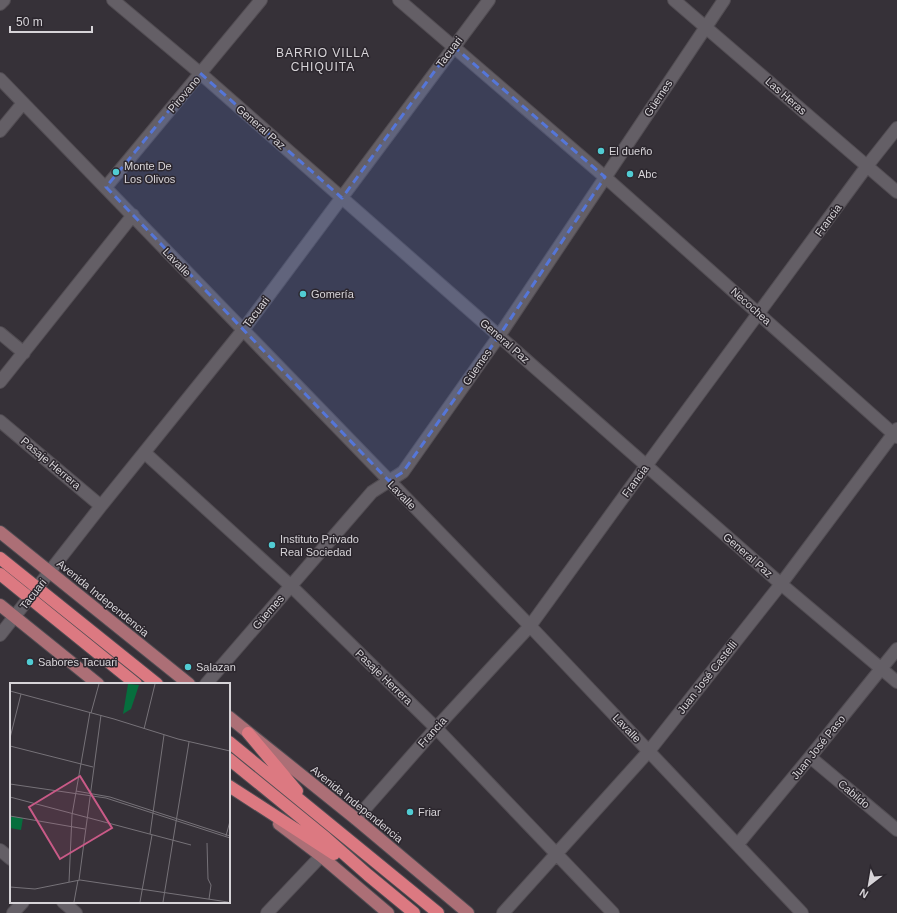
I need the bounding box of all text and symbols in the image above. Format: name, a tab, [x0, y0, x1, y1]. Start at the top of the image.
scale bar	[10, 8, 92, 34]
text: 50 m	[16, 15, 43, 29]
street label: Tacuari	[434, 34, 464, 70]
district label: BARRIO VILLA CHIQUITA	[276, 46, 370, 74]
street label: Pirovano	[165, 74, 203, 114]
street label: Las Heras	[763, 75, 809, 117]
street label: Güemes	[641, 77, 675, 119]
street label: General Paz	[234, 102, 288, 152]
place label: El dueño	[609, 145, 652, 157]
marker: El dueño	[596, 146, 606, 156]
place label: Monte De Los Olivos	[124, 160, 176, 185]
marker: Monte De Los Olivos	[111, 167, 121, 177]
place label: Abc	[638, 168, 657, 180]
marker: Abc	[625, 169, 635, 179]
street label: Francia	[812, 201, 844, 238]
street label: Lavalle	[161, 245, 193, 279]
street label: Necochea	[729, 285, 774, 328]
place label: Gomería	[311, 288, 355, 300]
marker: Gomería	[298, 289, 308, 299]
street label: Tacuari	[241, 294, 271, 330]
street label: General Paz	[478, 316, 532, 366]
street label: Güemes	[460, 346, 494, 387]
street label: Pasaje Herrera	[19, 435, 84, 492]
street label: Francia	[619, 462, 651, 499]
street label: Lavalle	[386, 478, 418, 512]
street label: General Paz	[721, 530, 775, 580]
place label: Instituto Privado Real Sociedad	[280, 533, 359, 558]
marker: Instituto Privado Real Sociedad	[267, 540, 277, 550]
street label: Avenida Independencia	[55, 557, 152, 639]
street label: Tacuari	[17, 576, 49, 612]
street label: Güemes	[250, 592, 286, 632]
street label: Juan José Castelli	[675, 638, 739, 716]
street label: Pasaje Herrera	[353, 647, 415, 708]
place label: Sabores Tacuari	[38, 656, 117, 668]
marker: Sabores Tacuari	[25, 657, 35, 667]
place label: Salazan	[196, 661, 236, 673]
marker: Salazan	[183, 662, 193, 672]
inset map	[10, 683, 230, 903]
street label: Lavalle	[611, 711, 643, 745]
street label: Juan José Paso	[789, 713, 847, 781]
street label: Francia	[415, 714, 449, 750]
street label: Avenida Independencia	[309, 763, 406, 845]
street label: Cabildo	[836, 777, 872, 811]
place label: Friar	[418, 806, 441, 818]
marker: Friar	[405, 807, 415, 817]
north arrow	[849, 865, 889, 905]
text: N	[857, 886, 870, 901]

